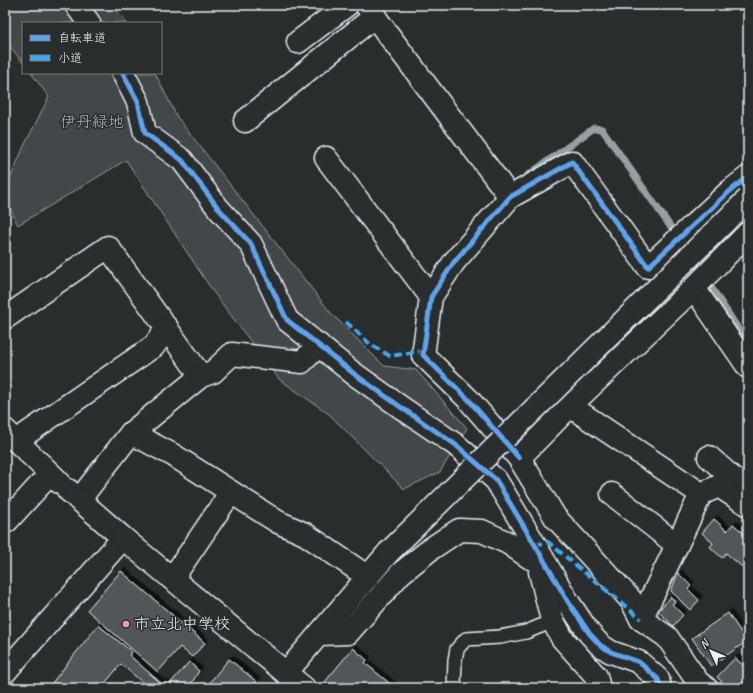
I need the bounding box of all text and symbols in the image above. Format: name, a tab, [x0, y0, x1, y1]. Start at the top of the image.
legend	[22, 22, 162, 74]
text: 自転車道	[58, 30, 106, 46]
text: 小道	[58, 50, 82, 66]
park label: 伊丹緑地	[60, 112, 124, 132]
place label: 市立北中学校	[134, 614, 230, 634]
marker: 市立北中学校	[121, 619, 131, 629]
north arrow	[691, 631, 731, 671]
text: N	[696, 635, 713, 651]

